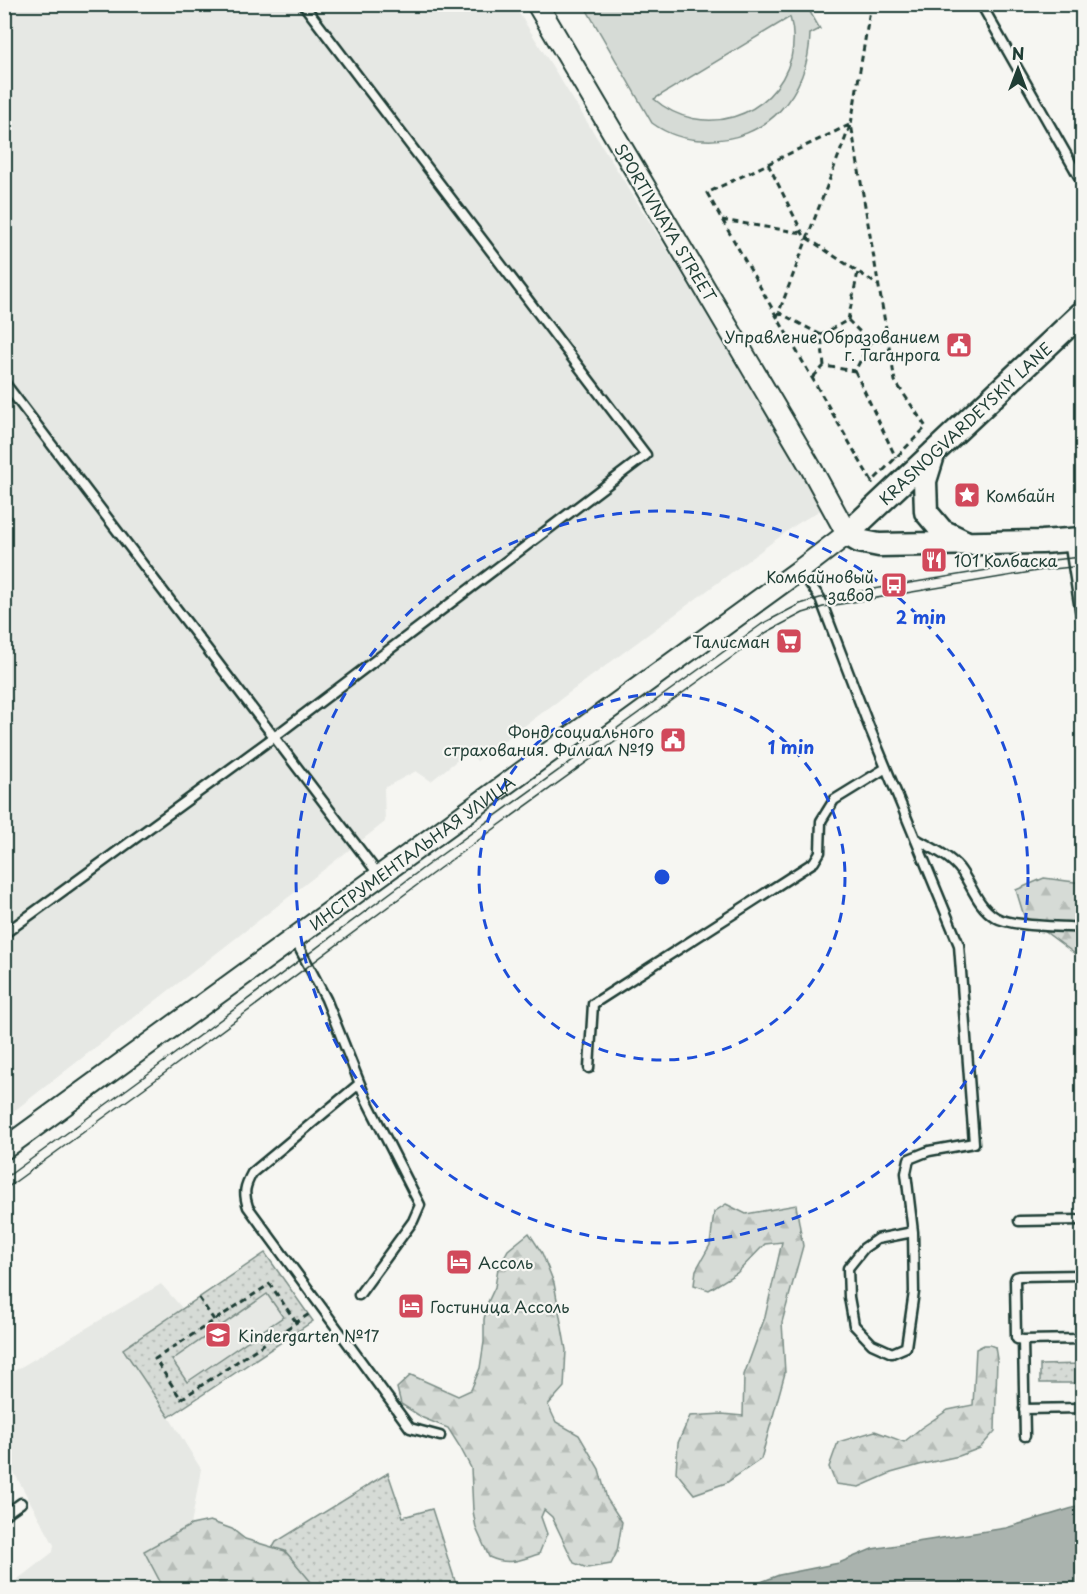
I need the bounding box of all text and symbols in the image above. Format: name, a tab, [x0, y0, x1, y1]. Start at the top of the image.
north arrow	[988, 39, 1048, 99]
text: N	[1012, 41, 1024, 65]
street label: SPORTIVNAYA STREET	[609, 138, 723, 306]
place label: Управление Образованием г. Таганрога	[724, 324, 940, 366]
public building icon: Управление Образованием г. Таганрога	[944, 330, 974, 360]
street label: KRASNOGVARDEYSKIY LANE	[873, 336, 1057, 510]
place icon: Комбайн	[952, 480, 982, 510]
place label: Комбайн	[986, 483, 1055, 507]
restaurant icon: 101 Колбаска	[919, 545, 949, 575]
place label: 101 Колбаска	[954, 548, 1058, 572]
place label: Комбайновый завод	[766, 564, 874, 606]
bus stop icon: Комбайновый завод	[879, 570, 909, 600]
text: 2 min	[896, 603, 946, 630]
supermarket icon: Талисман	[774, 626, 804, 656]
place label: Талисман	[692, 629, 770, 653]
place label: Фонд социального страхования. Филиал №19	[444, 719, 654, 761]
public building icon: Фонд социального страхования. Филиал №19	[658, 725, 688, 755]
text: 1 min	[768, 733, 814, 760]
street label: ИНСТРУМЕНТАЛЬНАЯ УЛИЦА	[304, 770, 519, 936]
centre of rings	[652, 867, 672, 887]
hotel icon: Ассоль	[444, 1247, 474, 1277]
place label: Ассоль	[478, 1250, 533, 1274]
hotel icon: Гостиница Ассоль	[396, 1291, 426, 1321]
place label: Гостиница Ассоль	[430, 1294, 570, 1318]
school or university icon: Kindergarten №17	[203, 1320, 233, 1350]
place label: Kindergarten №17	[238, 1323, 380, 1347]

